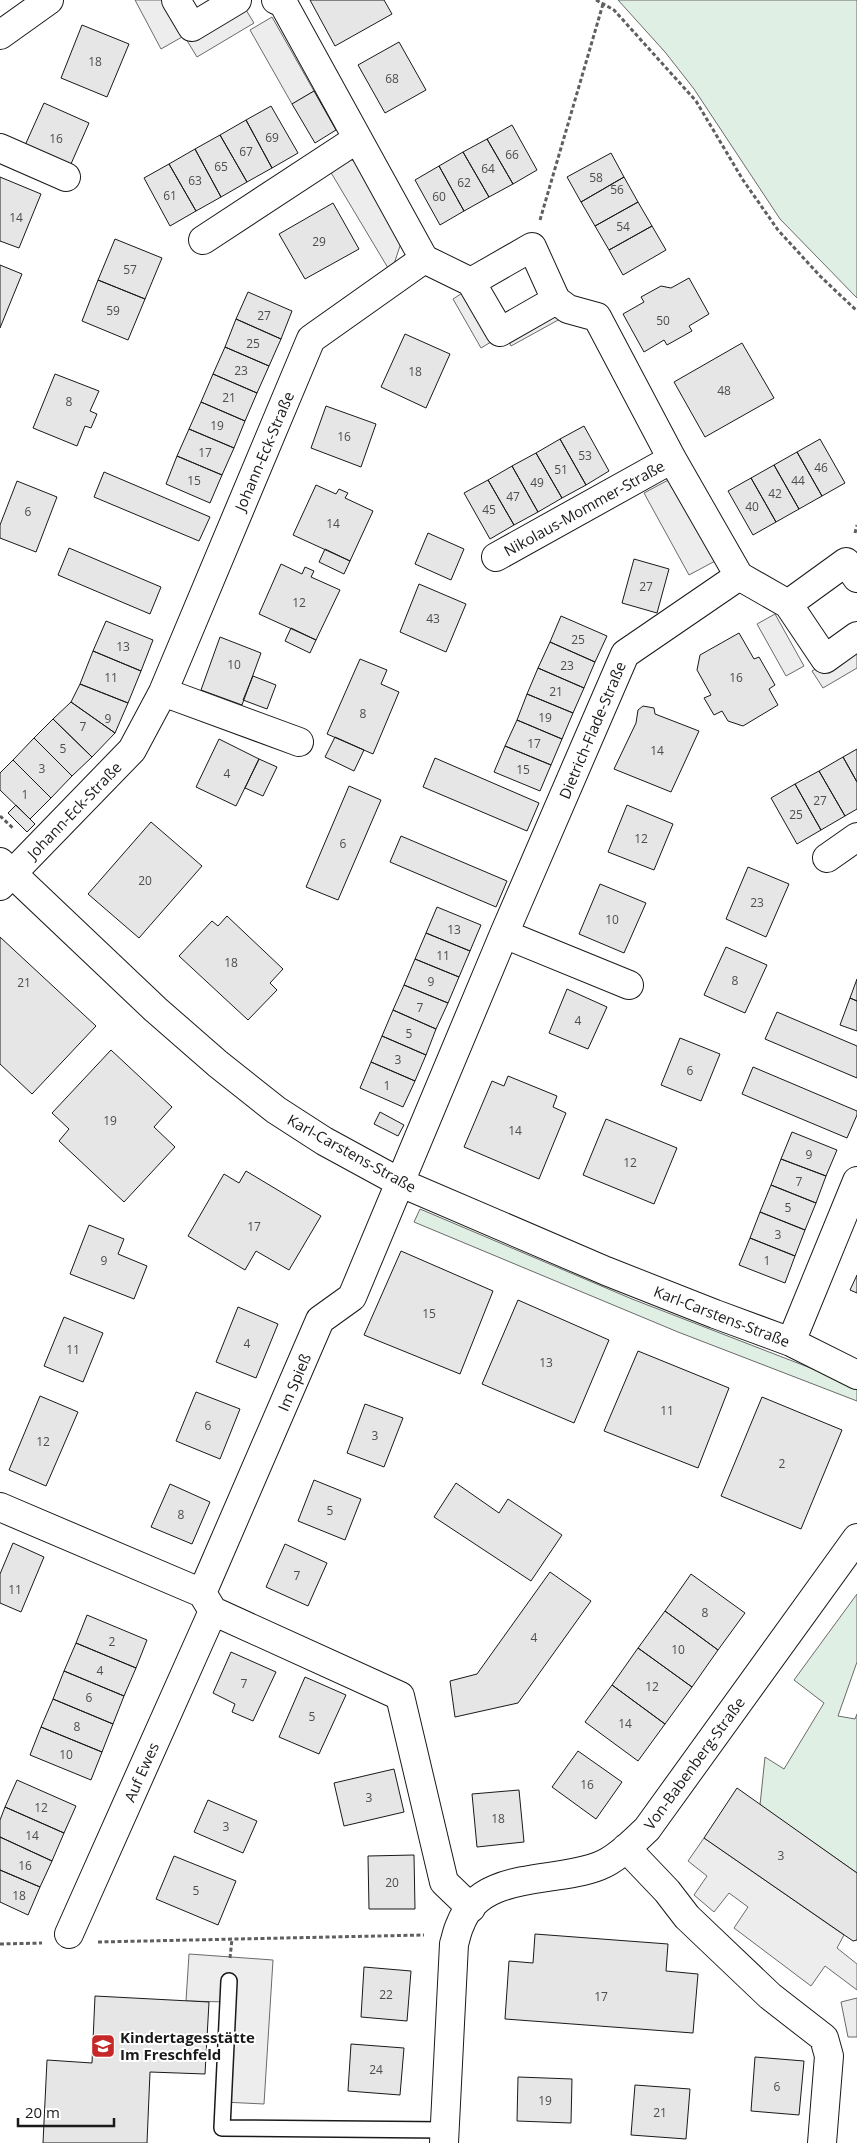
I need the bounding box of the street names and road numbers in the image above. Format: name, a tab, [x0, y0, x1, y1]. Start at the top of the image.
street label: Johann-Eck-Straße	[229, 388, 298, 516]
street label: Nikolaus-Mommer-Straße	[500, 455, 668, 561]
street label: Dietrich-Flade-Straße	[554, 658, 630, 802]
street label: Johann-Eck-Straße	[21, 757, 126, 864]
street label: Karl-Carstens-Straße	[284, 1109, 420, 1197]
street label: Karl-Carstens-Straße	[651, 1281, 793, 1351]
street label: Im Spieß	[273, 1350, 315, 1414]
street label: Von-Babenberg-Straße	[639, 1693, 749, 1833]
street label: Auf Ewes	[119, 1739, 163, 1805]

